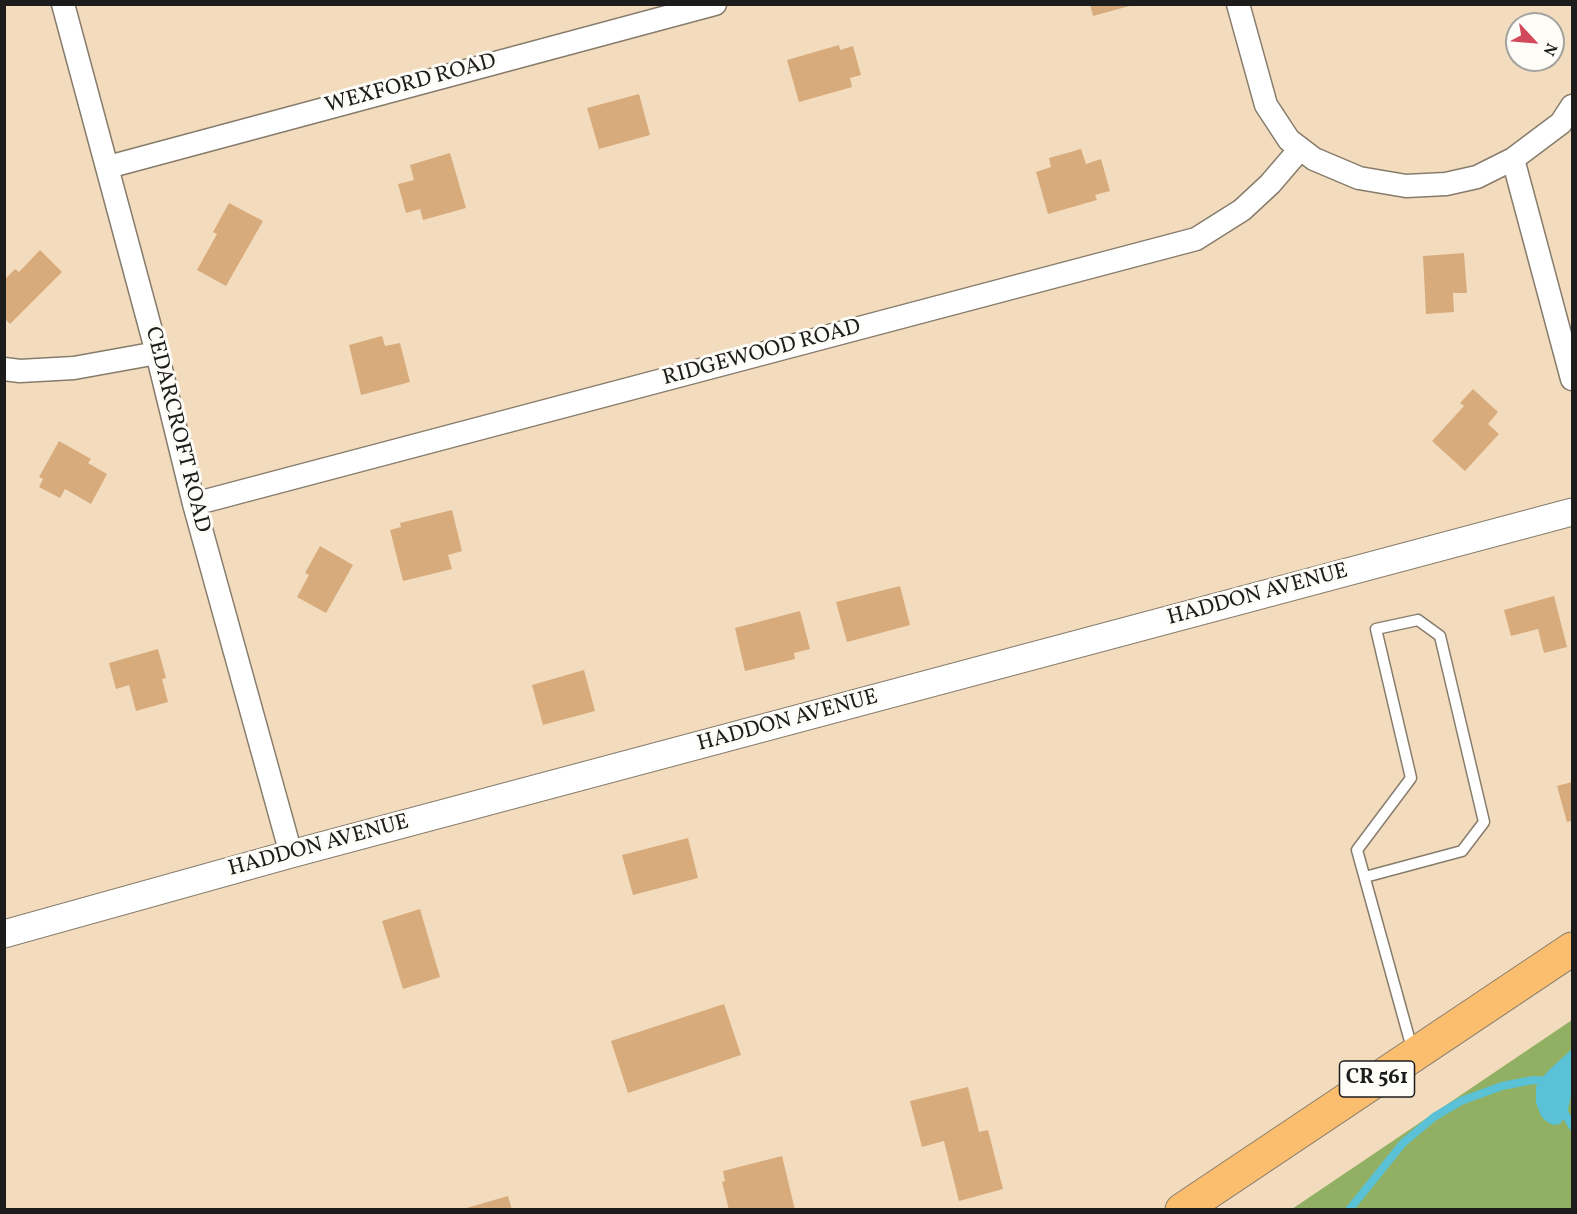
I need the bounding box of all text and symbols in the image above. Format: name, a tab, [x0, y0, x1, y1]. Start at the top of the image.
north arrow	[1505, 12, 1565, 72]
text: N	[1537, 39, 1562, 59]
street label: WEXFORD ROAD	[323, 49, 499, 121]
street label: RIDGEWOOD ROAD	[660, 315, 864, 393]
street label: CEDARCROFT ROAD	[138, 324, 214, 536]
street label: HADDON AVENUE	[1165, 559, 1351, 633]
street label: HADDON AVENUE	[695, 685, 881, 759]
street label: HADDON AVENUE	[226, 810, 412, 884]
road number: CR 561	[1340, 1061, 1414, 1097]

